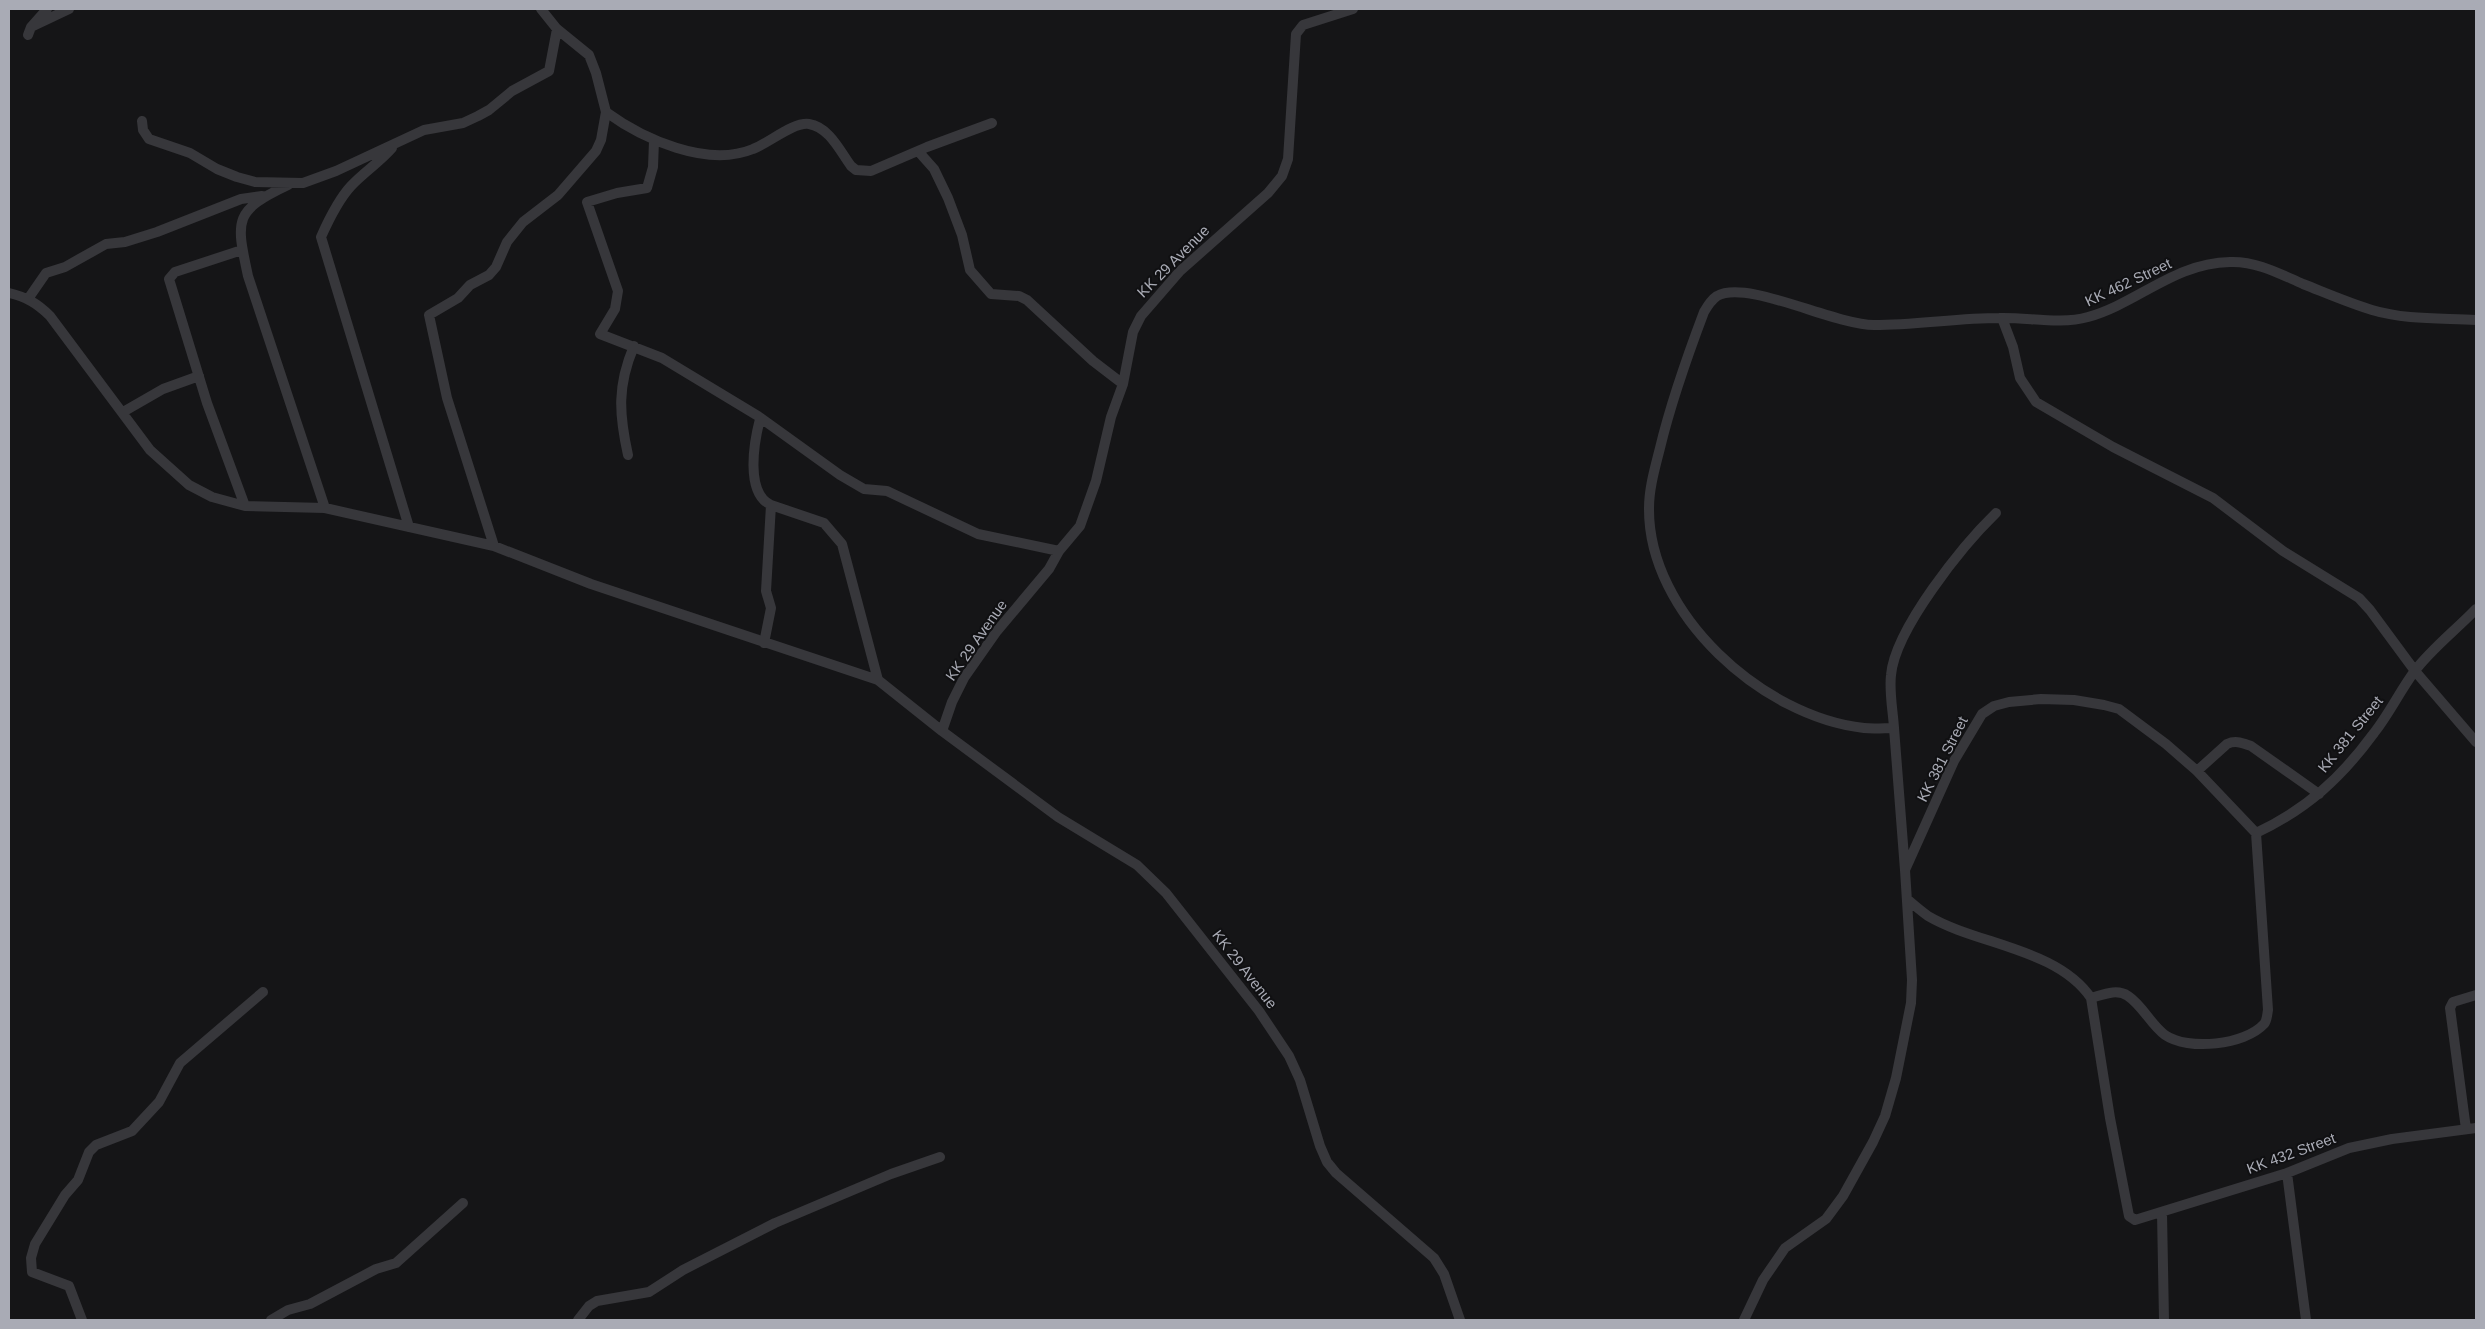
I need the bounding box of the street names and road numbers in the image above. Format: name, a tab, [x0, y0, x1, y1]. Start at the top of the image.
street label: KK 29 Avenue	[1133, 221, 1213, 301]
street label: KK 462 Street	[2082, 254, 2175, 309]
street label: KK 29 Avenue	[942, 596, 1010, 684]
street label: KK 381 Street	[2314, 692, 2387, 776]
street label: KK 381 Street	[1913, 713, 1971, 804]
street label: KK 29 Avenue	[1209, 926, 1281, 1012]
street label: KK 432 Street	[2244, 1129, 2339, 1177]

